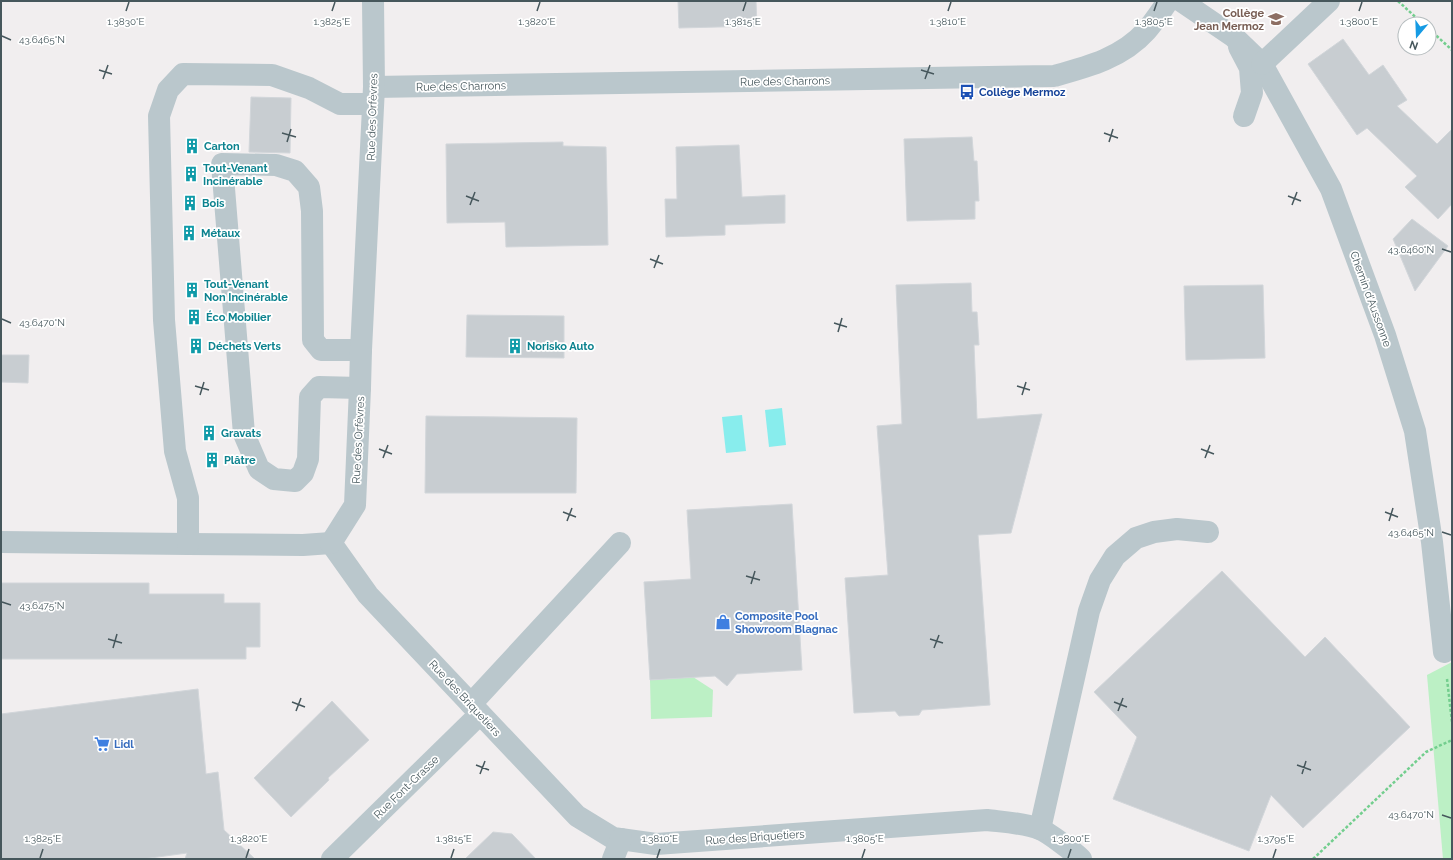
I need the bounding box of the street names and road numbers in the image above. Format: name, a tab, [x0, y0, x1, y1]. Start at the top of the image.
street label: Rue des Orfèvres	[364, 73, 381, 161]
street label: Rue des Charrons	[740, 74, 830, 89]
street label: Rue des Charrons	[416, 79, 506, 94]
street label: Chemin d'Aussonne	[1347, 250, 1394, 349]
street label: Rue des Orfèvres	[350, 396, 367, 484]
street label: Rue des Briquetiers	[426, 658, 503, 739]
street label: Rue Font-Grasse	[371, 753, 442, 822]
street label: Rue des Briquetiers	[705, 828, 805, 847]

